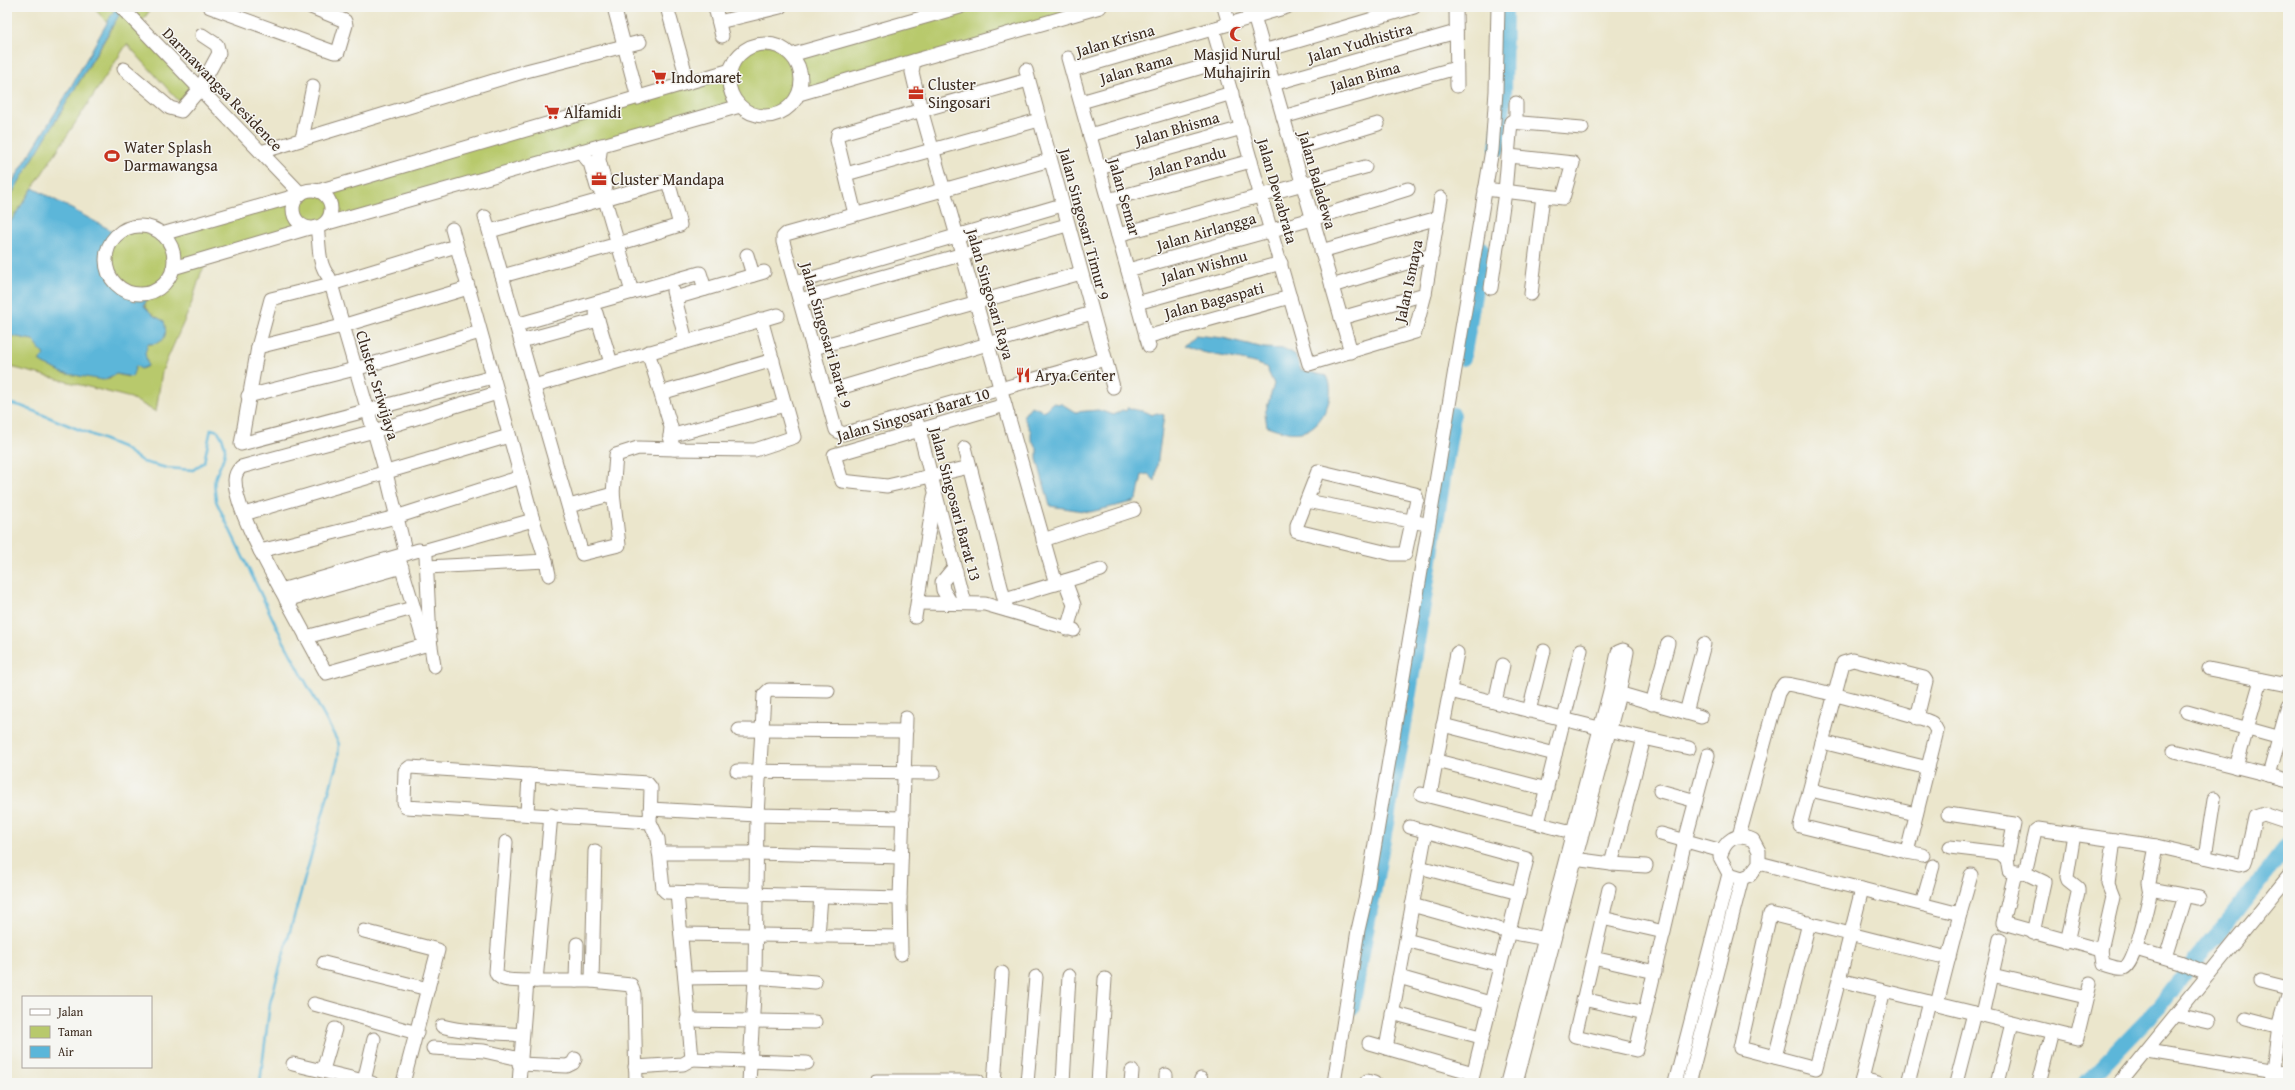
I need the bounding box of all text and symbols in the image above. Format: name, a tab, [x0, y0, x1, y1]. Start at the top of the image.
street label: Jalan Yudhistira	[1303, 15, 1416, 69]
street label: Jalan Krisna	[1071, 17, 1157, 63]
street label: Darmawangsa Residence	[157, 21, 289, 157]
mosque icon: Masjid Nurul Muhajirin	[1228, 25, 1246, 43]
place label: Masjid Nurul Muhajirin	[1194, 42, 1281, 84]
street label: Jalan Rama	[1095, 46, 1176, 90]
street label: Jalan Bima	[1325, 55, 1403, 98]
place label: Indomaret	[671, 65, 742, 89]
supermarket icon: Indomaret	[650, 68, 668, 86]
place label: Cluster Singosari	[928, 72, 991, 114]
office icon: Cluster Singosari	[907, 84, 925, 102]
place label: Alfamidi	[564, 100, 622, 124]
supermarket icon: Alfamidi	[543, 103, 561, 121]
street label: Jalan Bhisma	[1130, 104, 1222, 152]
street label: Jalan Baladewa	[1292, 126, 1344, 232]
street label: Jalan Dewabrata	[1251, 134, 1305, 247]
place label: Water Splash Darmawangsa	[124, 135, 218, 177]
street label: Jalan Pandu	[1144, 139, 1229, 183]
street label: Jalan Singosari Timur 9	[1053, 144, 1117, 303]
sports icon: Water Splash Darmawangsa	[103, 147, 121, 165]
street label: Jalan Semar	[1102, 153, 1148, 239]
place label: Cluster Mandapa	[611, 167, 725, 191]
office icon: Cluster Mandapa	[590, 170, 608, 188]
street label: Jalan Airlangga	[1152, 205, 1259, 257]
street label: Jalan Singosari Raya	[960, 224, 1021, 363]
street label: Jalan Ismaya	[1387, 237, 1429, 327]
street label: Jalan Wishnu	[1156, 243, 1250, 290]
street label: Jalan Singosari Barat 9	[794, 257, 859, 411]
street label: Jalan Bagaspati	[1160, 275, 1267, 325]
street label: Cluster Sriwijaya	[350, 327, 406, 443]
place label: Arya.Center	[1035, 363, 1116, 387]
restaurant icon: Arya.Center	[1014, 366, 1032, 384]
street label: Jalan Singosari Barat 10	[832, 381, 993, 448]
street label: Jalan Singosari Barat 13	[923, 423, 988, 584]
legend	[22, 996, 152, 1068]
text: Jalan	[56, 1003, 83, 1020]
text: Taman	[58, 1023, 92, 1040]
text: Air	[58, 1043, 74, 1060]

